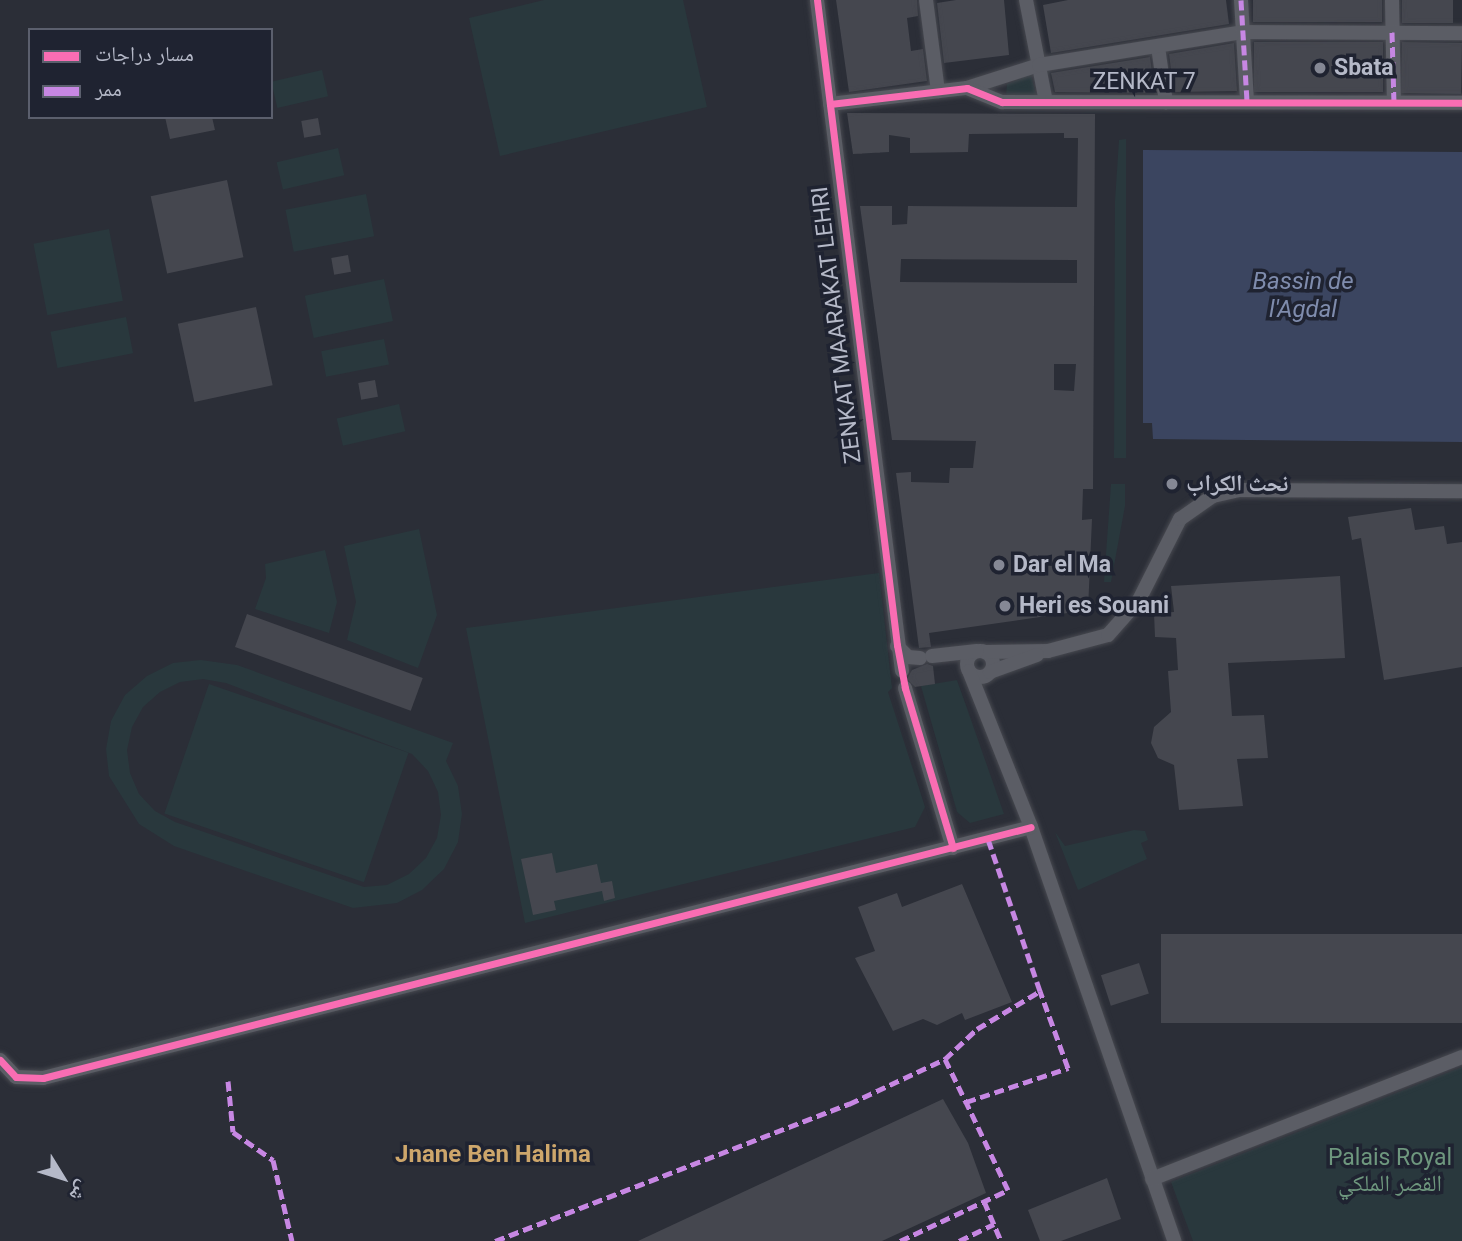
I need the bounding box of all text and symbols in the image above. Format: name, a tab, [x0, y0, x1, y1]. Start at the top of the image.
legend	[28, 28, 273, 119]
text: مسار دراجات	[95, 42, 194, 66]
place label: Sbata	[1334, 54, 1393, 82]
marker: Sbata	[1312, 60, 1328, 76]
street label: ZENKAT 7	[1092, 68, 1196, 96]
text: ممر	[95, 77, 122, 101]
street label: ZENKAT MAARAKAT LEHRI	[806, 184, 868, 466]
water label: Bassin de l'Agdal	[1252, 268, 1354, 324]
place label: نحث الكراب	[1186, 470, 1288, 498]
marker: نحث الكراب	[1164, 476, 1180, 492]
place label: Dar el Ma	[1013, 551, 1111, 579]
marker: Dar el Ma	[991, 557, 1007, 573]
place label: Heri es Souani	[1019, 592, 1169, 620]
marker: Heri es Souani	[997, 598, 1013, 614]
district label: Jnane Ben Halima	[395, 1141, 591, 1169]
north arrow	[28, 1143, 98, 1213]
park label: Palais Royal القصر الملكي	[1328, 1144, 1452, 1198]
text: ش	[65, 1176, 95, 1206]

